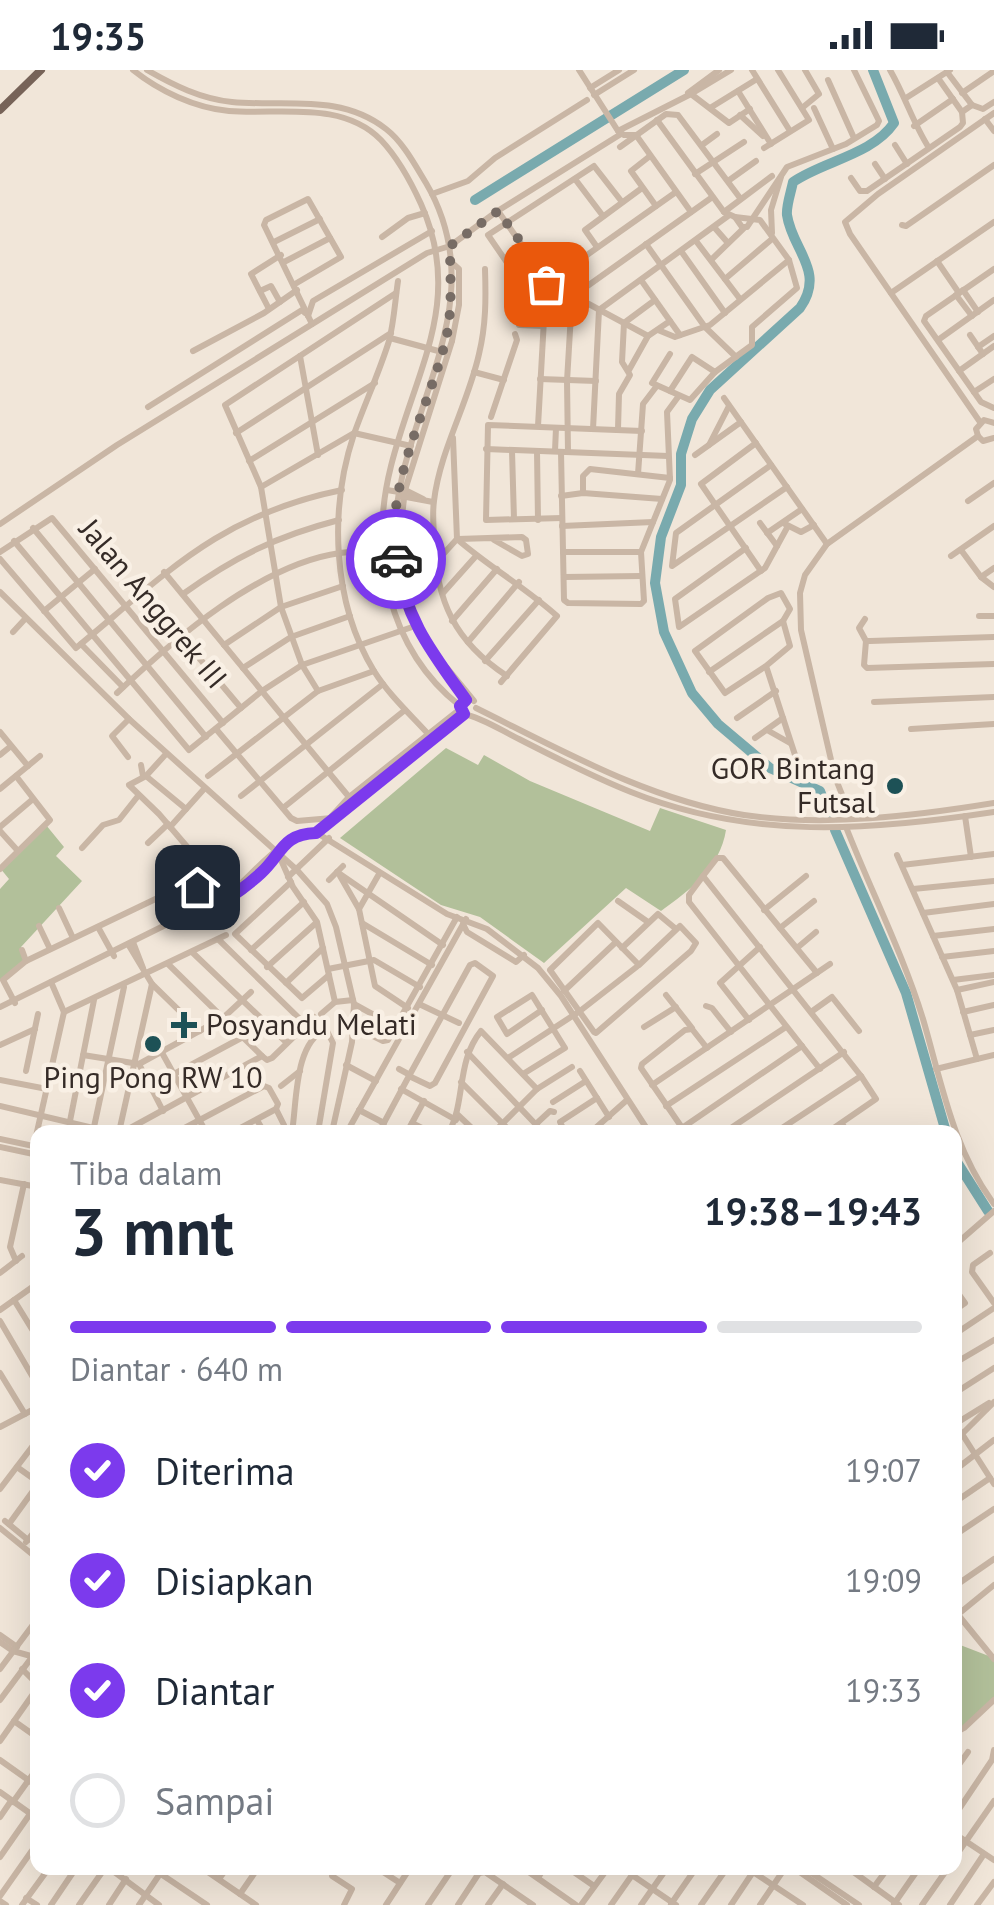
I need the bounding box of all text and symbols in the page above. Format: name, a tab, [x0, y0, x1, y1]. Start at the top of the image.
text: 19:35	[50, 11, 146, 60]
pin	[504, 242, 589, 327]
icon: bag	[519, 257, 574, 312]
street label: Jalan Anggrek III	[70, 509, 237, 696]
courier	[346, 509, 446, 609]
icon: car	[369, 532, 424, 587]
place label: GOR Bintang Futsal	[711, 748, 875, 821]
marker: GOR Bintang Futsal	[884, 775, 906, 797]
pin	[155, 845, 240, 930]
icon: home	[170, 860, 225, 915]
place label: Posyandu Melati	[206, 1004, 417, 1043]
marker: Posyandu Melati	[171, 1012, 197, 1038]
marker: Ping Pong RW 10	[142, 1033, 164, 1055]
place label: Ping Pong RW 10	[43, 1057, 263, 1096]
text: Tiba dalam	[70, 1152, 222, 1194]
text: 19:38–19:43	[704, 1186, 922, 1235]
text: 3 mnt	[70, 1189, 234, 1273]
text: Diantar · 640 m	[70, 1348, 283, 1390]
icon: check	[70, 1443, 125, 1498]
text: Diterima	[155, 1446, 295, 1495]
text: 19:07	[845, 1449, 922, 1491]
icon: check	[70, 1553, 125, 1608]
text: Disiapkan	[155, 1556, 313, 1605]
text: 19:09	[845, 1559, 922, 1601]
icon: check	[70, 1663, 125, 1718]
text: Diantar	[155, 1666, 274, 1715]
text: 19:33	[845, 1669, 922, 1711]
text: Sampai	[155, 1776, 274, 1825]

